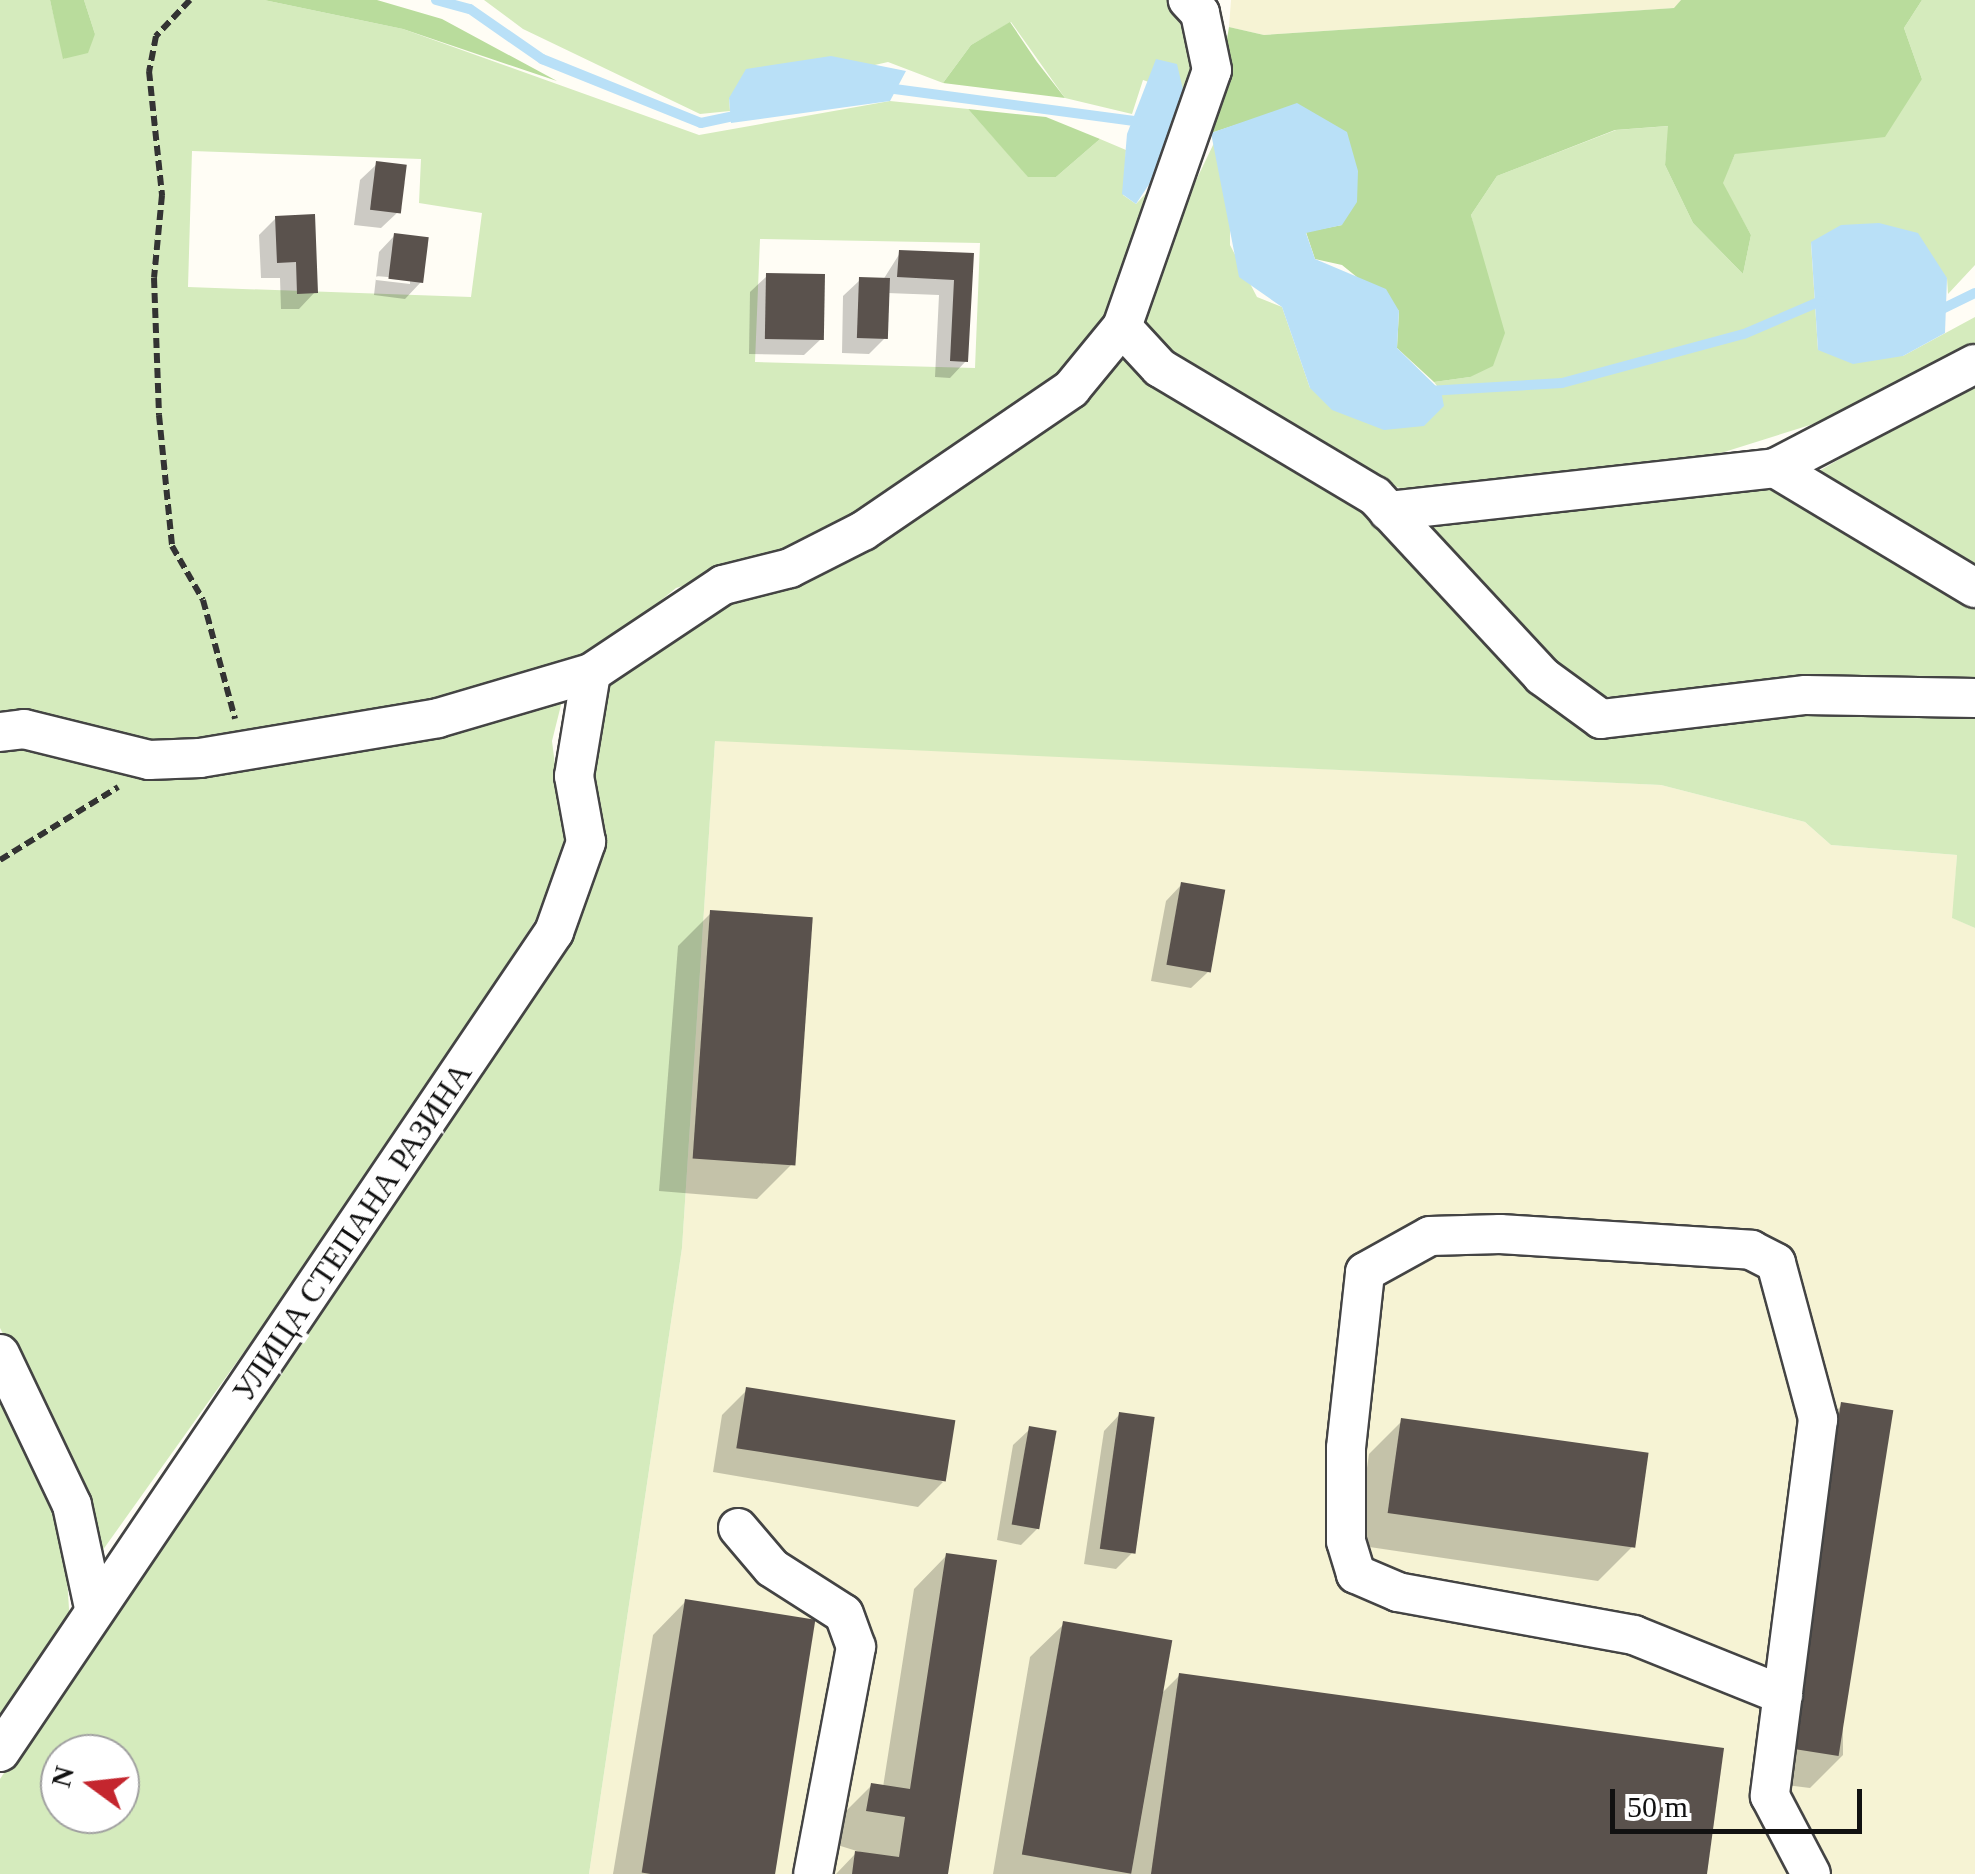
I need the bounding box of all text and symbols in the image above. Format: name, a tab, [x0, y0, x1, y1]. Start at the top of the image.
street label: УЛИЦА СТЕПАНА РАЗИНА	[224, 1055, 480, 1409]
north arrow	[40, 1734, 140, 1834]
text: N	[45, 1763, 80, 1790]
scale bar	[1615, 1769, 1868, 1831]
text: 50 m	[1627, 1790, 1688, 1823]

